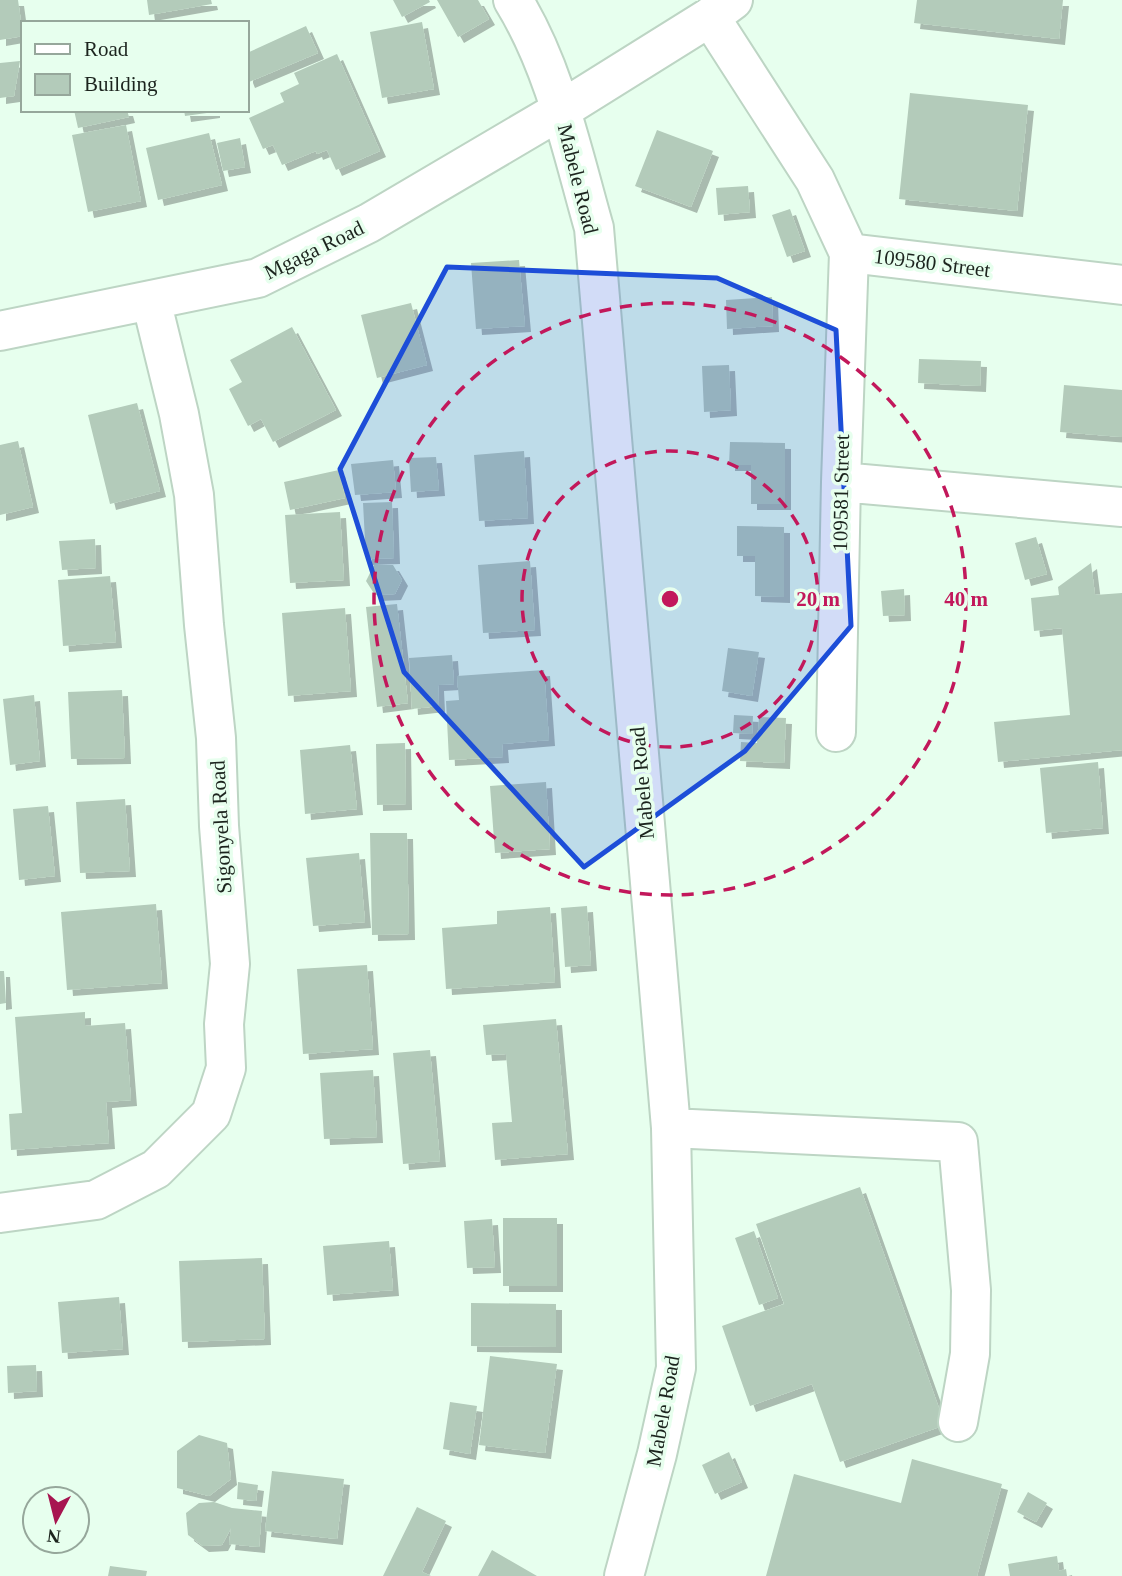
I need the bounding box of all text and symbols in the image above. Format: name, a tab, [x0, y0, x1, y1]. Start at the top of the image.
legend	[21, 21, 248, 112]
text: Road	[84, 37, 129, 61]
text: Building	[84, 72, 158, 96]
street label: Mabele Road	[553, 121, 603, 237]
street label: Mgaga Road	[260, 215, 368, 284]
street label: 109580 Street	[872, 244, 992, 282]
street label: 109581 Street	[828, 434, 854, 552]
centre of rings	[658, 587, 682, 611]
text: 20 m	[796, 587, 840, 611]
text: 40 m	[944, 587, 988, 611]
street label: Mabele Road	[625, 725, 659, 840]
street label: Sigonyela Road	[205, 759, 236, 894]
street label: Mabele Road	[641, 1353, 685, 1469]
north arrow	[21, 1485, 91, 1555]
text: N	[46, 1525, 62, 1548]

